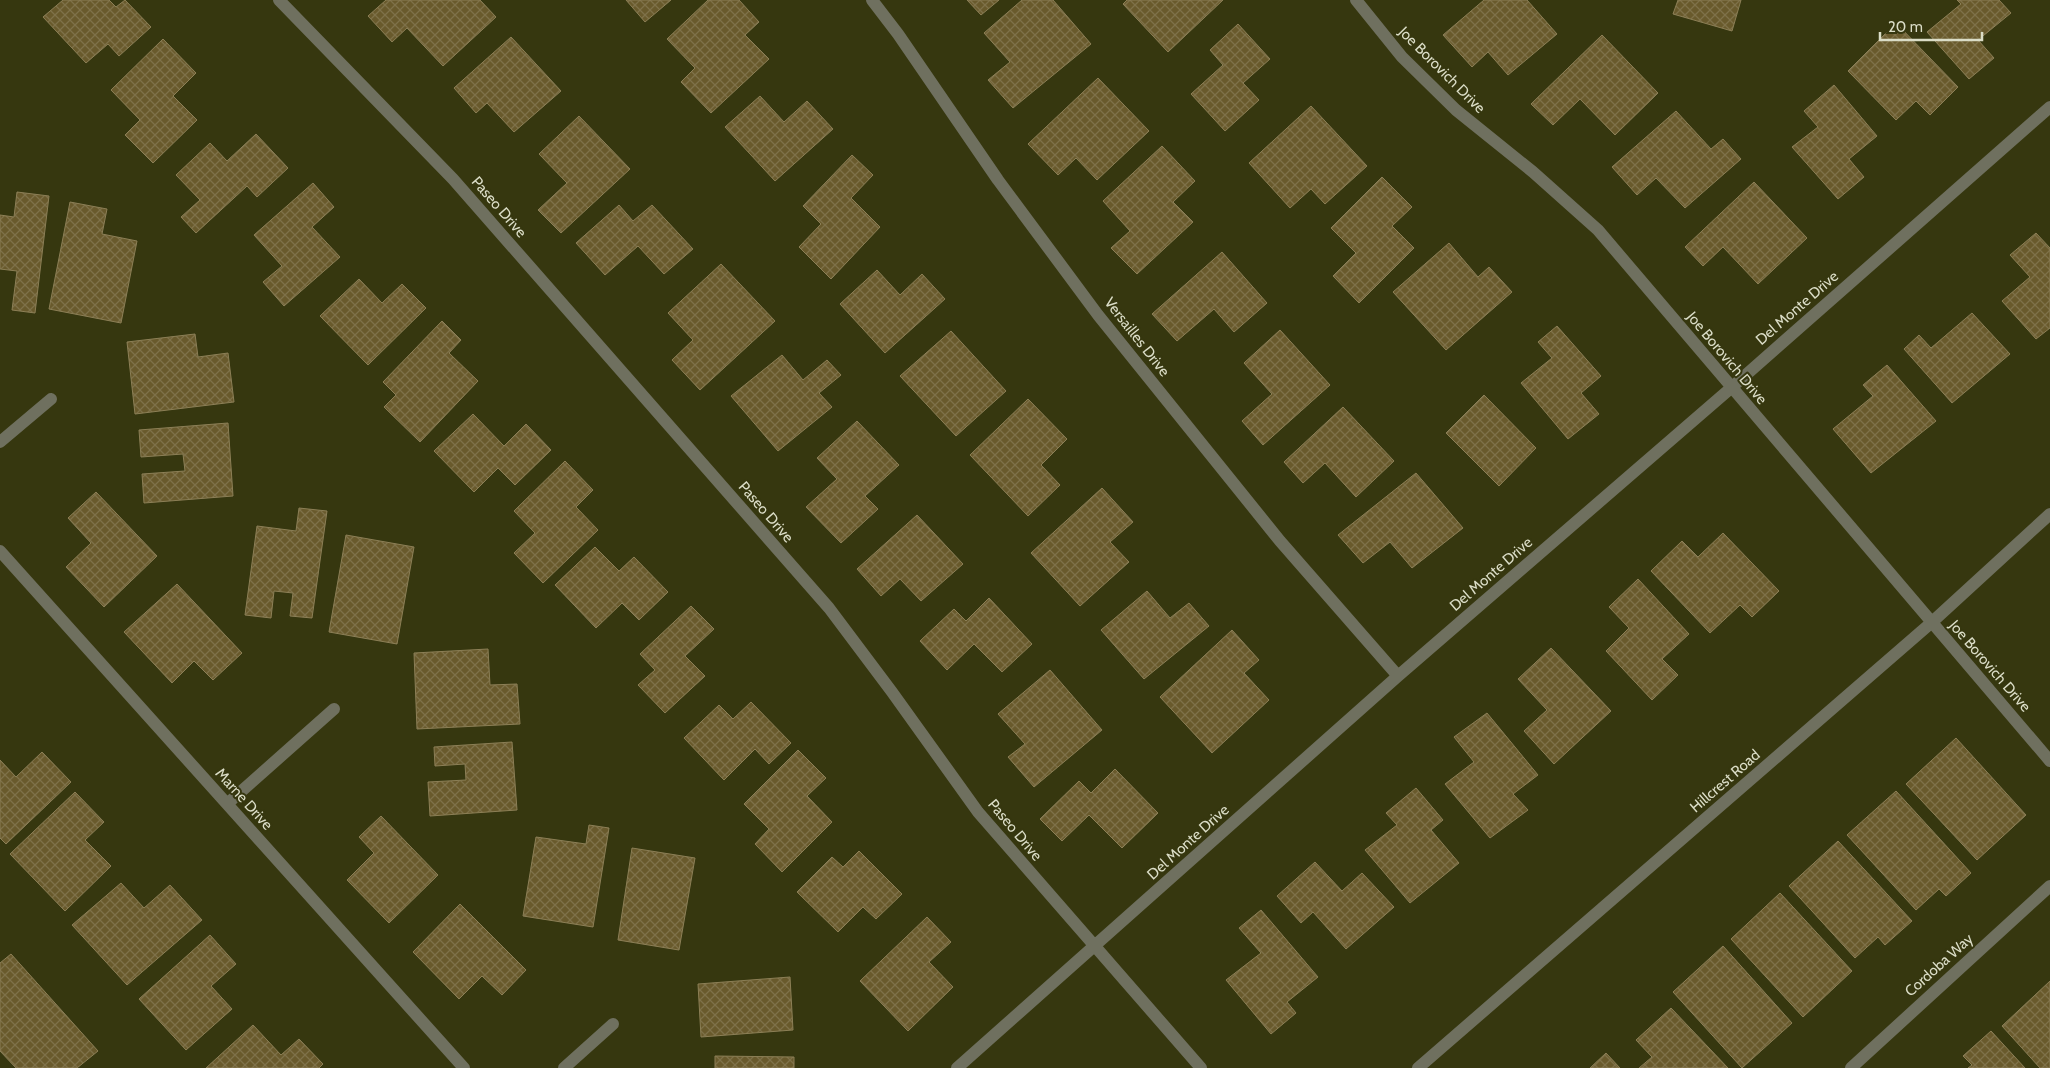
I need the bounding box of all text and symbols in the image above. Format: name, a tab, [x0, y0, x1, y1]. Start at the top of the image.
scale bar	[1880, 10, 1982, 42]
text: 20 m	[1888, 18, 1923, 36]
street label: Joe Borovich Drive	[1394, 22, 1489, 117]
street label: Paseo Drive	[468, 173, 531, 241]
street label: Del Monte Drive	[1752, 267, 1842, 349]
street label: Versailles Drive	[1101, 294, 1174, 380]
street label: Joe Borovich Drive	[1682, 307, 1771, 408]
street label: Paseo Drive	[735, 478, 798, 546]
street label: Del Monte Drive	[1446, 533, 1536, 615]
street label: Joe Borovich Drive	[1945, 616, 2035, 716]
street label: Hillcrest Road	[1686, 746, 1764, 816]
street label: Marne Drive	[212, 764, 277, 834]
street label: Paseo Drive	[984, 796, 1046, 865]
street label: Del Monte Drive	[1143, 800, 1233, 883]
street label: Cordoba Way	[1901, 929, 1977, 1000]

